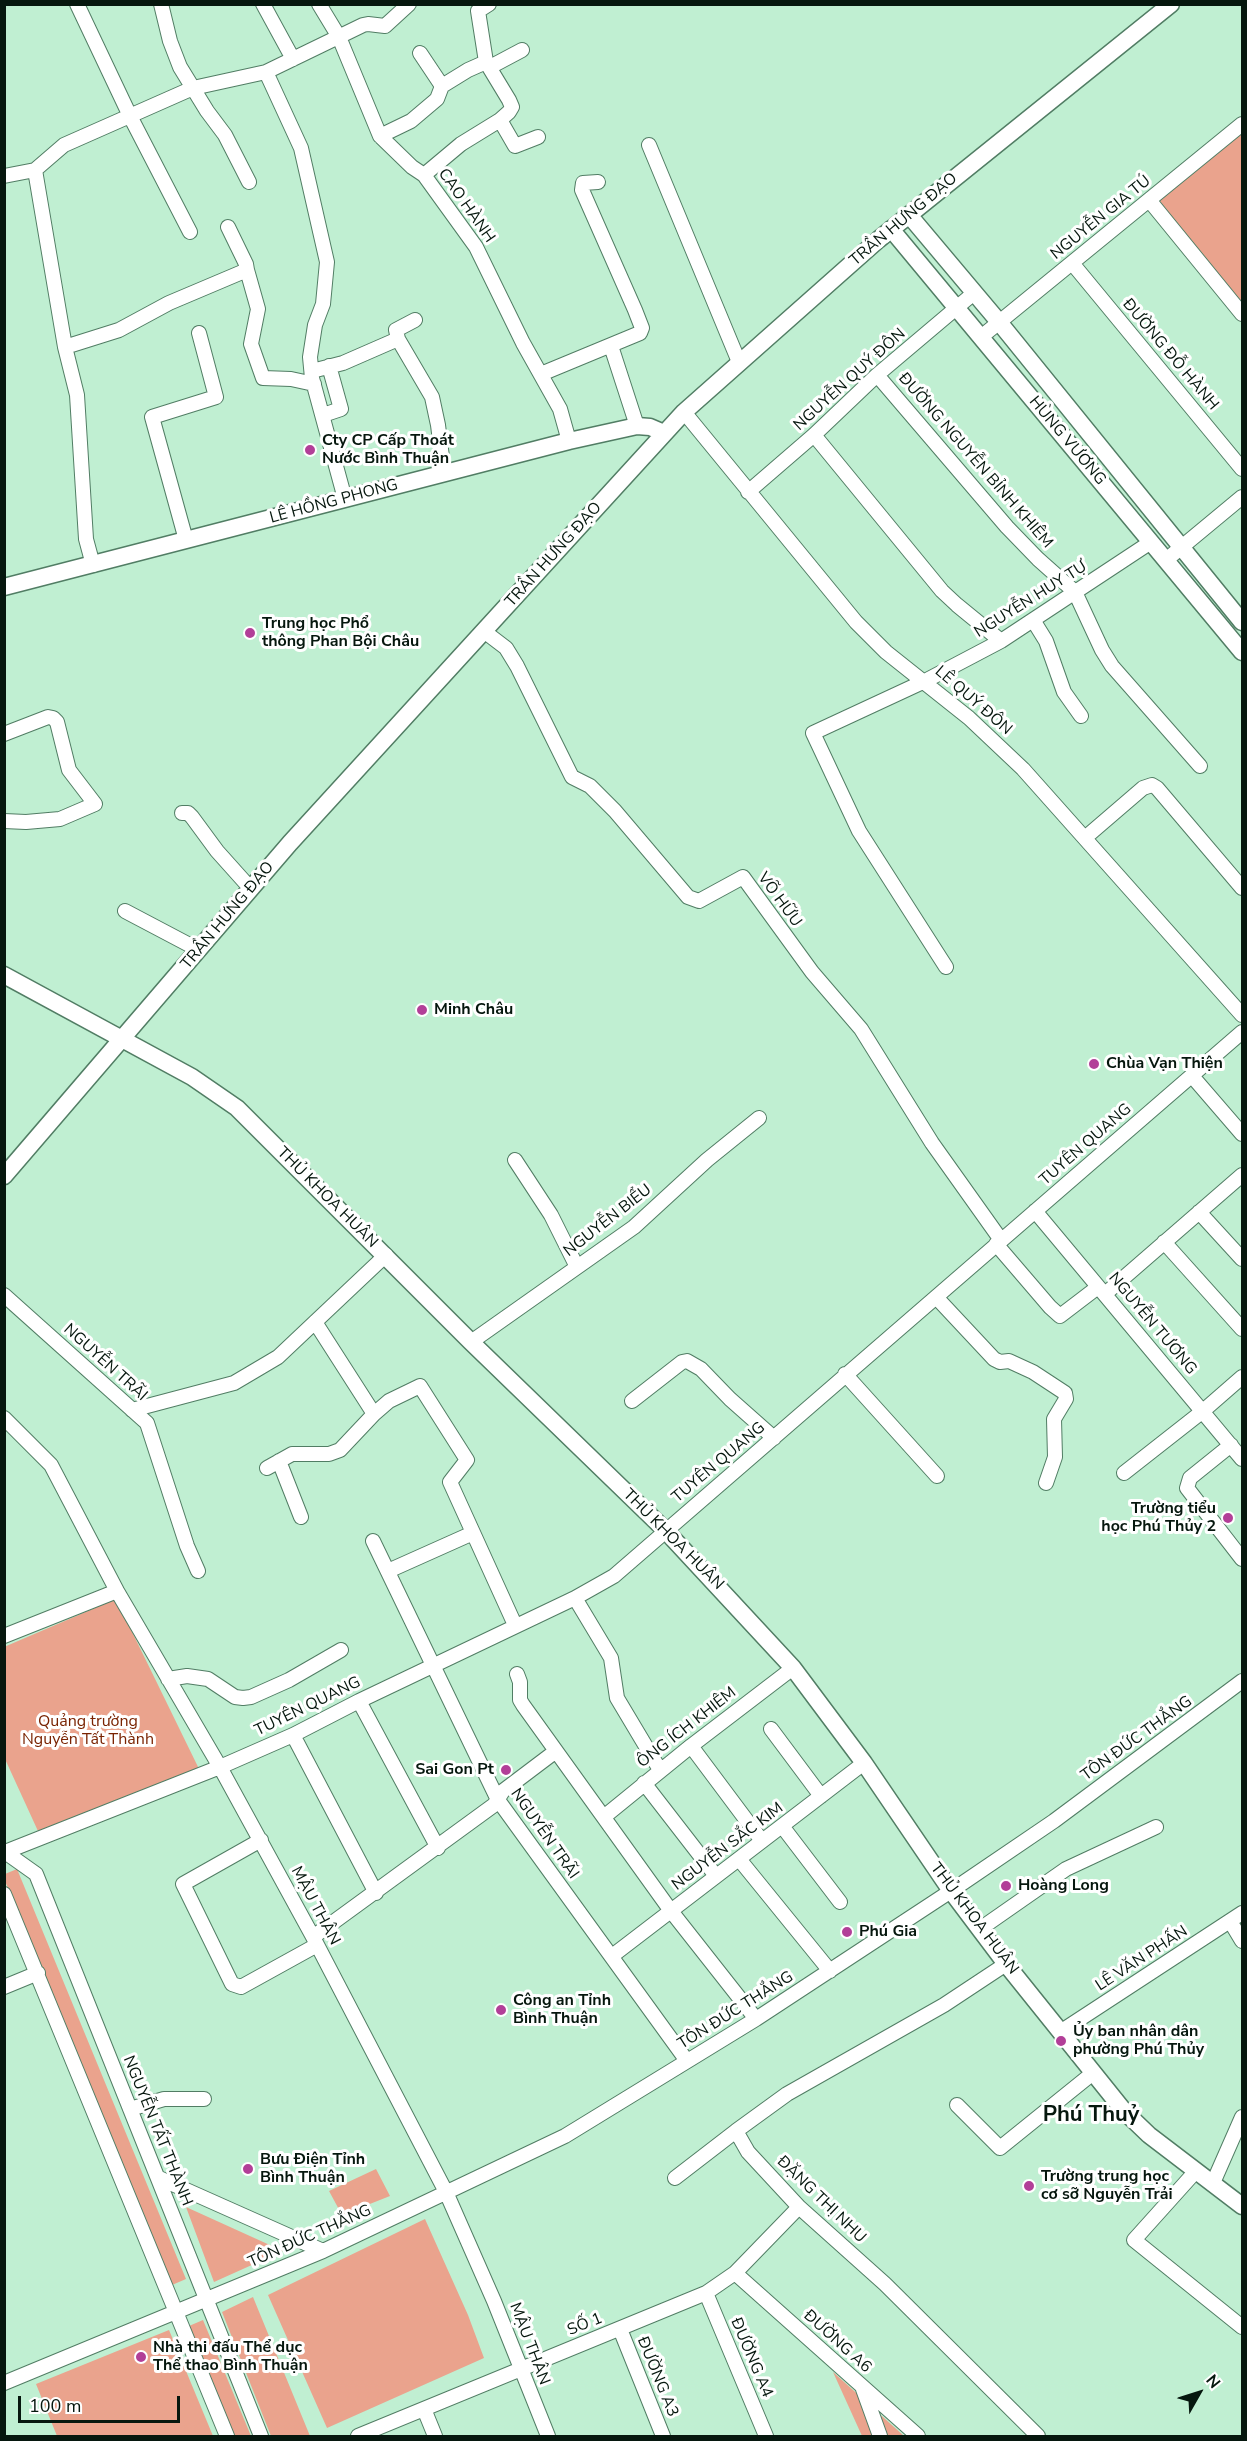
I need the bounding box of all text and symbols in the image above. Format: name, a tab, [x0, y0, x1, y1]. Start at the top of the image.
street label: CAO HÀNH	[433, 165, 499, 247]
street label: TRẦN HƯNG ĐẠO	[846, 169, 962, 271]
street label: NGUYỄN GIA TÚ	[1047, 172, 1155, 264]
street label: ĐƯỜNG ĐỖ HÀNH	[1118, 295, 1222, 415]
street label: NGUYỄN QUÝ ĐÔN	[790, 325, 910, 435]
street label: ĐƯỜNG NGUYỄN BỈNH KHIÊM	[894, 369, 1056, 553]
street label: HÙNG VƯƠNG	[1024, 393, 1110, 489]
place label: Cty CP Cấp Thoát Nước Bình Thuận	[322, 431, 454, 469]
marker: Cty CP Cấp Thoát Nước Bình Thuận	[303, 443, 317, 457]
street label: LÊ HỒNG PHONG	[268, 476, 400, 528]
street label: TRẦN HƯNG ĐẠO	[502, 499, 606, 611]
street label: NGUYỄN HUY TỰ	[971, 558, 1091, 642]
place label: Trung học Phổ thông Phan Bội Châu	[262, 614, 419, 652]
marker: Trung học Phổ thông Phan Bội Châu	[243, 626, 257, 640]
street label: LÊ QUÝ ĐÔN	[931, 662, 1015, 740]
street label: TRẦN HƯNG ĐẠO	[177, 858, 279, 974]
street label: VÕ HỮU	[753, 869, 805, 931]
place label: Minh Châu	[434, 1000, 513, 1020]
marker: Minh Châu	[415, 1003, 429, 1017]
place label: Chùa Vạn Thiện	[1106, 1054, 1223, 1074]
marker: Chùa Vạn Thiện	[1087, 1057, 1101, 1071]
street label: TUYÊN QUANG	[1036, 1100, 1136, 1190]
street label: THỦ KHOA HUÂN	[273, 1144, 381, 1252]
street label: NGUYỄN BIỂU	[560, 1181, 656, 1261]
street label: NGUYỄN TƯƠNG	[1104, 1269, 1200, 1379]
street label: NGUYỄN TRÃI	[59, 1320, 151, 1406]
street label: TUYÊN QUANG	[669, 1419, 769, 1507]
street label: THỦ KHOA HUÂN	[619, 1486, 727, 1594]
place label: Trường tiểu học Phú Thủy 2	[1101, 1499, 1216, 1537]
marker: Trường tiểu học Phú Thủy 2	[1221, 1511, 1235, 1525]
street label: TUYÊN QUANG	[252, 1673, 364, 1741]
street label: ÔNG ÍCH KHIÊM	[634, 1683, 740, 1773]
street label: TÔN ĐỨC THẮNG	[1078, 1692, 1196, 1786]
park label: Quảng trường Nguyễn Tất Thành	[22, 1712, 154, 1750]
place label: Sai Gon Pt	[415, 1760, 494, 1780]
marker: Sai Gon Pt	[499, 1763, 513, 1777]
street label: NGUYỄN TRÃI	[506, 1785, 582, 1883]
street label: NGUYỄN SẮC KIM	[669, 1799, 787, 1895]
street label: THỦ KHOA HUÂN	[926, 1859, 1022, 1979]
street label: MẬU THÂN	[286, 1863, 344, 1949]
place label: Hoàng Long	[1018, 1876, 1109, 1896]
marker: Hoàng Long	[999, 1879, 1013, 1893]
place label: Phú Gia	[859, 1922, 917, 1942]
street label: LÊ VĂN PHẤN	[1092, 1922, 1192, 1996]
marker: Phú Gia	[840, 1925, 854, 1939]
street label: TÔN ĐỨC THẮNG	[675, 1968, 797, 2054]
place label: Công an Tỉnh Bình Thuận	[513, 1991, 611, 2029]
marker: Công an Tỉnh Bình Thuận	[494, 2003, 508, 2017]
place label: Ủy ban nhân dân phường Phú Thủy	[1073, 2022, 1204, 2060]
marker: Ủy ban nhân dân phường Phú Thủy	[1054, 2034, 1068, 2048]
street label: NGUYỄN TẤT THÀNH	[118, 2053, 196, 2209]
district label: Phú Thuỷ	[1043, 2103, 1139, 2129]
place label: Bưu Điện Tỉnh Bình Thuận	[260, 2150, 365, 2188]
street label: ĐẶNG THỊ NHU	[772, 2153, 870, 2247]
marker: Bưu Điện Tỉnh Bình Thuận	[241, 2162, 255, 2176]
place label: Trường trung học cơ sỡ Nguyễn Trải	[1041, 2167, 1172, 2205]
marker: Trường trung học cơ sỡ Nguyễn Trải	[1022, 2179, 1036, 2193]
street label: TÔN ĐỨC THẮNG	[246, 2201, 374, 2273]
street label: MẬU THÂN	[505, 2300, 553, 2388]
street label: ĐƯỜNG A6	[799, 2307, 875, 2377]
street label: SỐ 1	[565, 2309, 605, 2341]
street label: ĐƯỜNG A4	[726, 2315, 776, 2401]
street label: ĐƯỜNG A3	[632, 2334, 682, 2420]
place label: Nhà thi đấu Thể dục Thể thao Bình Thuận	[153, 2338, 308, 2376]
marker: Nhà thi đấu Thể dục Thể thao Bình Thuận	[134, 2350, 148, 2364]
north arrow	[1169, 2363, 1229, 2423]
text: N	[1201, 2370, 1225, 2393]
scale bar	[21, 2384, 183, 2422]
text: 100 m	[29, 2394, 81, 2418]

